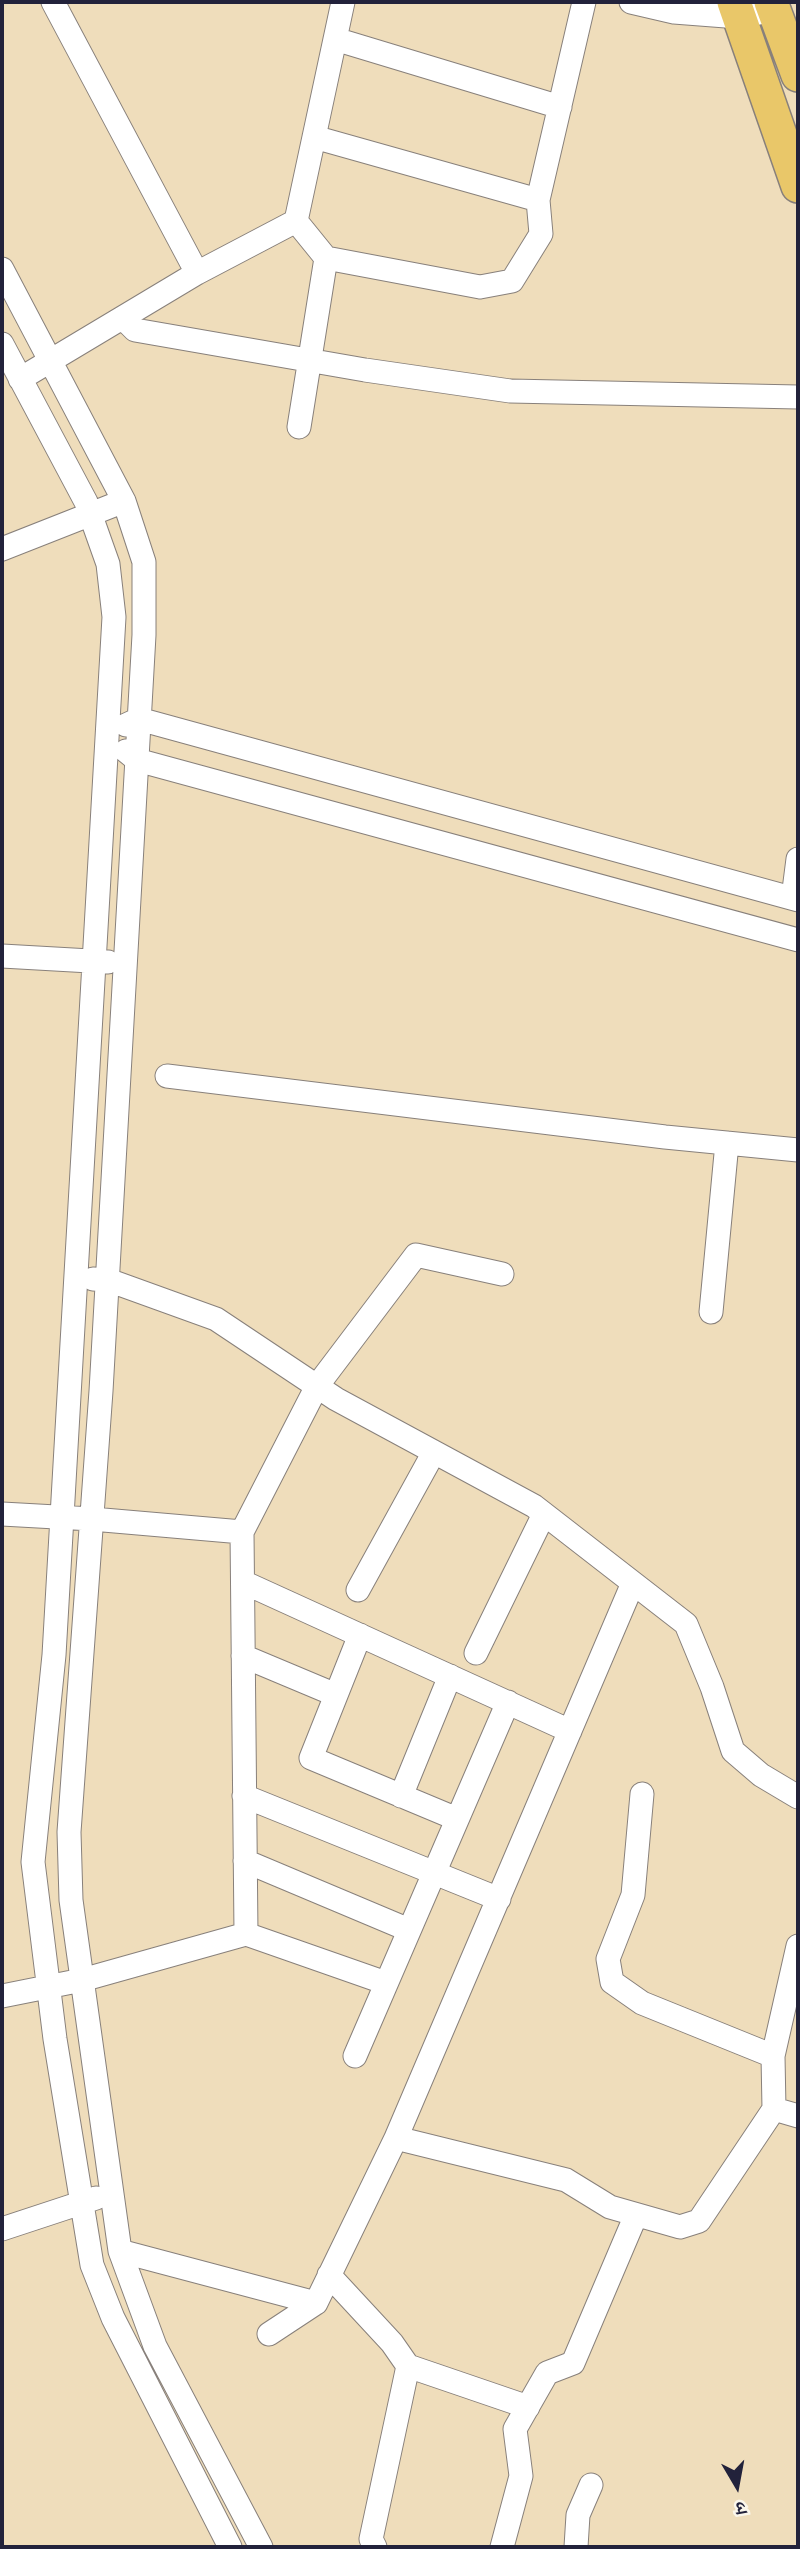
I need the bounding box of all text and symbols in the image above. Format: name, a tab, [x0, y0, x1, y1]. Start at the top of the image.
north arrow	[702, 2451, 772, 2521]
text: उ	[734, 2493, 748, 2520]

